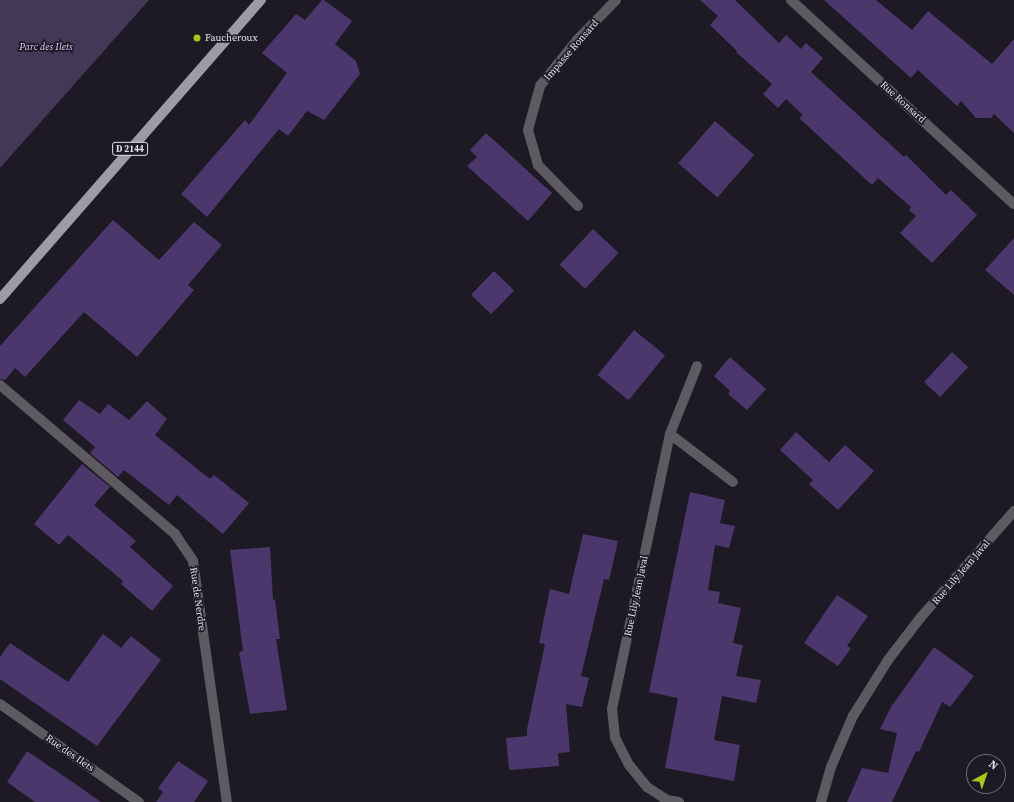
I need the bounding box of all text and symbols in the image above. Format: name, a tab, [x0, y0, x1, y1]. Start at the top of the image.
street label: Impasse Ronsard	[541, 17, 601, 83]
place label: Faucheroux	[205, 32, 258, 44]
marker: Faucheroux	[192, 33, 202, 43]
park label: Parc des Ilets	[19, 41, 73, 53]
street label: Rue Ronsard	[878, 79, 928, 125]
road number: D 2144	[112, 142, 148, 156]
street label: Rue Lily Jean Javal	[930, 537, 992, 607]
street label: Rue Lily Jean Javal	[622, 555, 650, 637]
street label: Rue de Nerdre	[188, 566, 208, 632]
street label: Rue des Ilets	[43, 732, 97, 774]
north arrow	[966, 754, 1006, 794]
text: N	[985, 757, 1001, 774]

